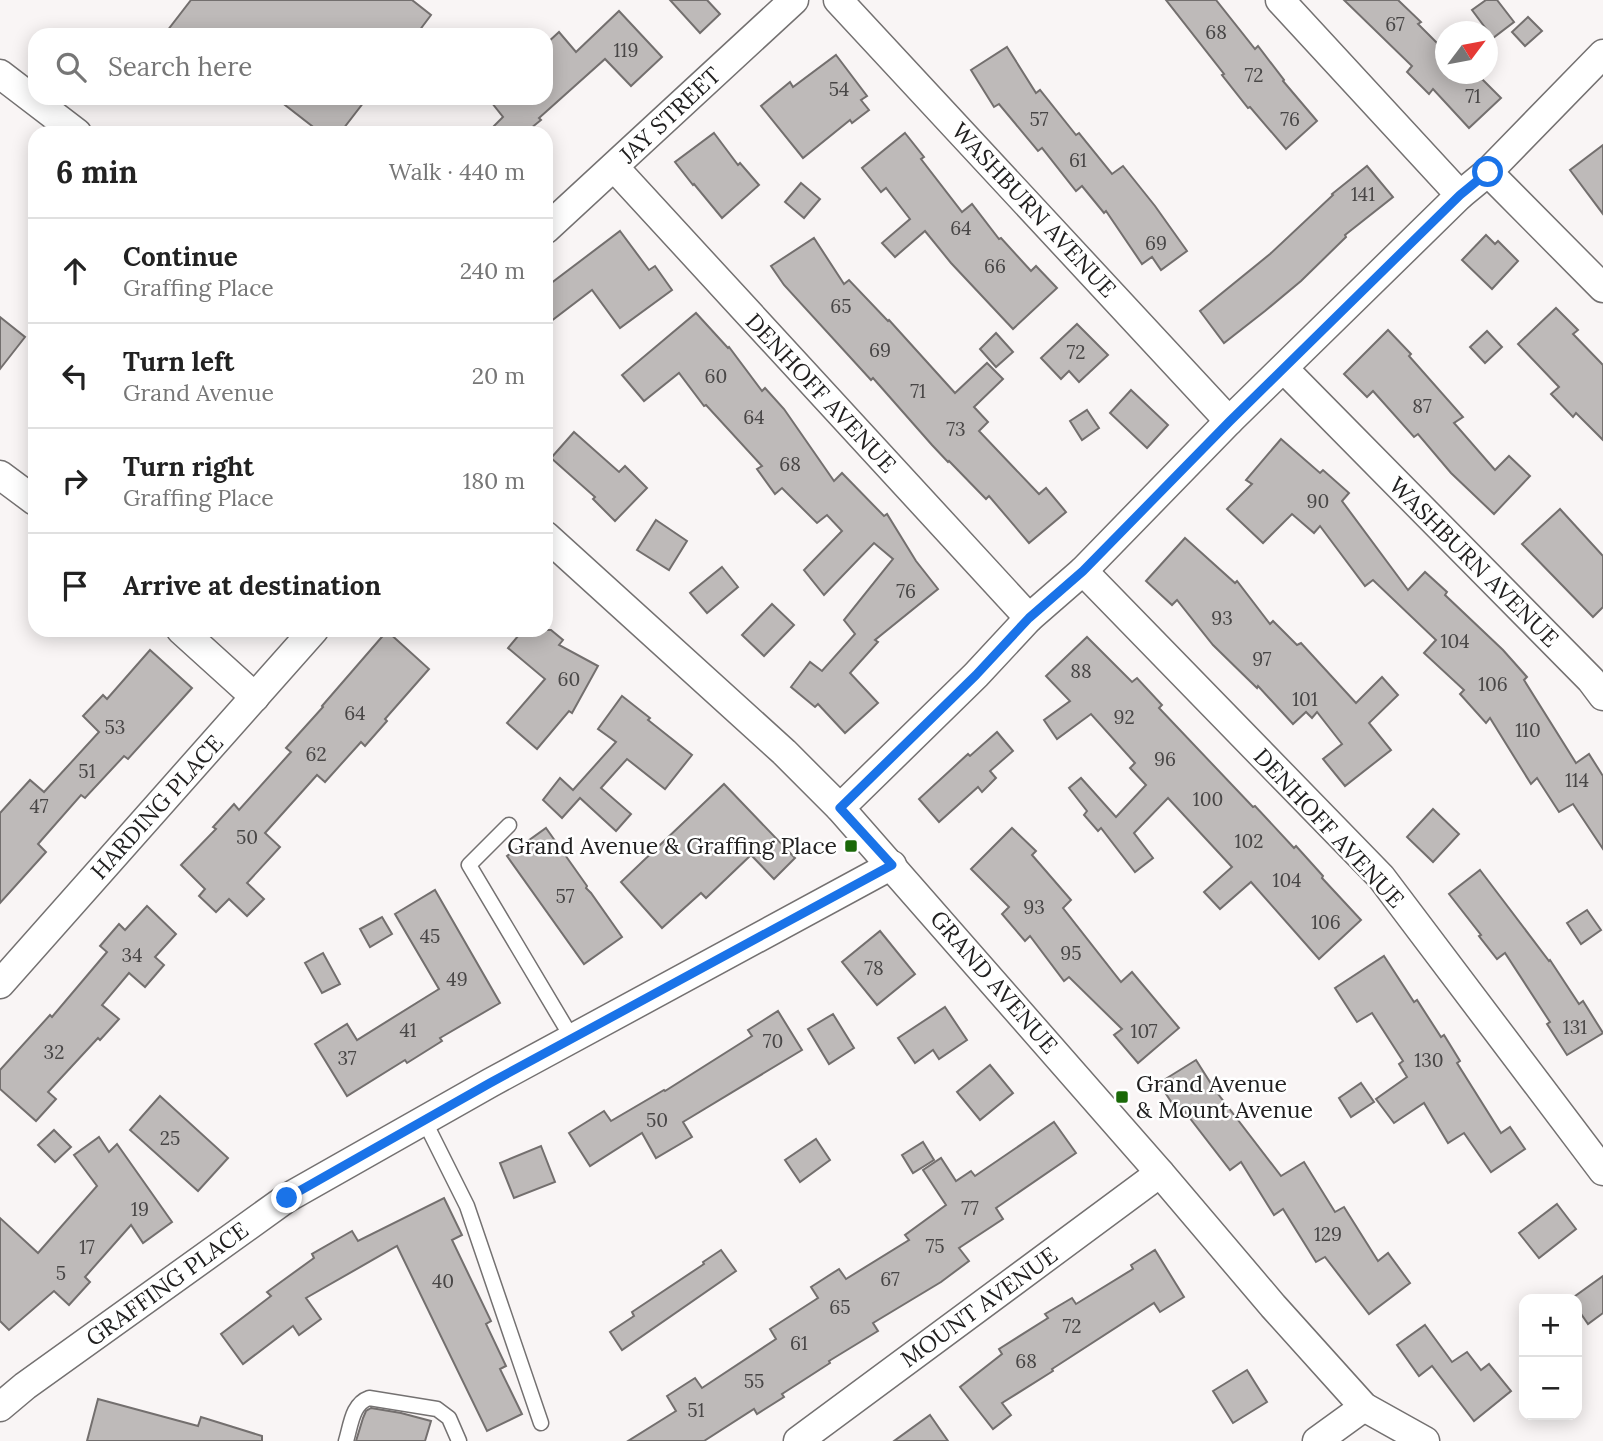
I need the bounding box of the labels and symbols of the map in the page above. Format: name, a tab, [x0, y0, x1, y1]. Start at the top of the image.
house number: 67	[1385, 12, 1405, 36]
house number: 68	[1205, 20, 1227, 44]
north arrow	[1435, 21, 1498, 84]
house number: 119	[614, 38, 638, 62]
street label: JAY STREET	[612, 60, 726, 169]
house number: 72	[1245, 63, 1263, 87]
house number: 54	[829, 77, 849, 101]
house number: 71	[1465, 84, 1481, 108]
house number: 57	[1029, 107, 1049, 131]
house number: 76	[1280, 107, 1300, 131]
street label: WASHBURN AVENUE	[946, 116, 1123, 303]
house number: 61	[1069, 148, 1087, 172]
route start	[1472, 156, 1503, 187]
house number: 141	[1351, 182, 1375, 206]
house number: 64	[950, 216, 972, 240]
house number: 69	[1145, 231, 1167, 255]
house number: 66	[984, 254, 1006, 278]
house number: 65	[830, 294, 852, 318]
street label: DENHOFF AVENUE	[740, 307, 903, 479]
house number: 69	[869, 338, 891, 362]
house number: 72	[1067, 340, 1085, 364]
house number: 60	[705, 364, 727, 388]
house number: 71	[910, 379, 926, 403]
house number: 87	[1412, 394, 1432, 418]
house number: 64	[743, 405, 765, 429]
house number: 73	[946, 417, 966, 441]
house number: 68	[779, 452, 801, 476]
street label: WASHBURN AVENUE	[1383, 471, 1565, 653]
house number: 90	[1307, 489, 1329, 513]
house number: 76	[896, 579, 916, 603]
house number: 93	[1211, 606, 1233, 630]
house number: 104	[1440, 629, 1470, 653]
house number: 97	[1252, 647, 1272, 671]
house number: 88	[1070, 659, 1092, 683]
house number: 60	[558, 667, 580, 691]
house number: 106	[1478, 672, 1508, 696]
house number: 101	[1292, 687, 1318, 711]
house number: 64	[344, 701, 366, 725]
house number: 92	[1113, 705, 1135, 729]
house number: 53	[105, 715, 125, 739]
house number: 110	[1515, 718, 1541, 742]
street label: HARDING PLACE	[84, 728, 229, 885]
house number: 62	[305, 742, 327, 766]
street label: DENHOFF AVENUE	[1248, 742, 1411, 914]
house number: 96	[1154, 747, 1176, 771]
house number: 51	[78, 759, 96, 783]
house number: 114	[1565, 768, 1589, 792]
house number: 100	[1193, 787, 1223, 811]
house number: 47	[29, 794, 49, 818]
house number: 50	[236, 825, 258, 849]
house number: 102	[1235, 829, 1263, 853]
place label: Grand Avenue & Graffing Place	[507, 831, 837, 860]
marker: Grand Avenue & Graffing Place	[843, 838, 859, 854]
house number: 104	[1272, 868, 1302, 892]
house number: 57	[555, 884, 575, 908]
house number: 93	[1023, 895, 1045, 919]
street label: GRAND AVENUE	[924, 904, 1064, 1059]
house number: 106	[1311, 910, 1341, 934]
house number: 45	[420, 924, 440, 948]
house number: 95	[1060, 941, 1082, 965]
house number: 34	[122, 943, 142, 967]
house number: 78	[864, 956, 884, 980]
house number: 49	[446, 967, 468, 991]
house number: 131	[1563, 1015, 1587, 1039]
house number: 41	[399, 1018, 417, 1042]
house number: 107	[1130, 1019, 1158, 1043]
house number: 70	[763, 1029, 783, 1053]
house number: 32	[44, 1040, 64, 1064]
house number: 37	[338, 1046, 357, 1070]
house number: 130	[1414, 1048, 1444, 1072]
place label: Grand Avenue & Mount Avenue	[1136, 1069, 1313, 1124]
marker: Grand Avenue & Mount Avenue	[1114, 1089, 1130, 1105]
house number: 50	[646, 1108, 668, 1132]
house number: 25	[160, 1126, 180, 1150]
route end	[271, 1182, 302, 1213]
house number: 77	[961, 1196, 979, 1220]
house number: 19	[131, 1197, 149, 1221]
street label: GRAFFING PLACE	[80, 1215, 254, 1352]
house number: 129	[1314, 1222, 1342, 1246]
house number: 75	[925, 1234, 945, 1258]
house number: 17	[79, 1235, 95, 1259]
street label: MOUNT AVENUE	[895, 1240, 1063, 1373]
house number: 5	[56, 1261, 66, 1285]
house number: 67	[880, 1267, 900, 1291]
house number: 40	[432, 1269, 454, 1293]
house number: 65	[829, 1295, 851, 1319]
house number: 72	[1063, 1314, 1081, 1338]
house number: 61	[790, 1331, 808, 1355]
house number: 68	[1015, 1349, 1037, 1373]
house number: 55	[744, 1369, 764, 1393]
house number: 51	[687, 1398, 705, 1422]

